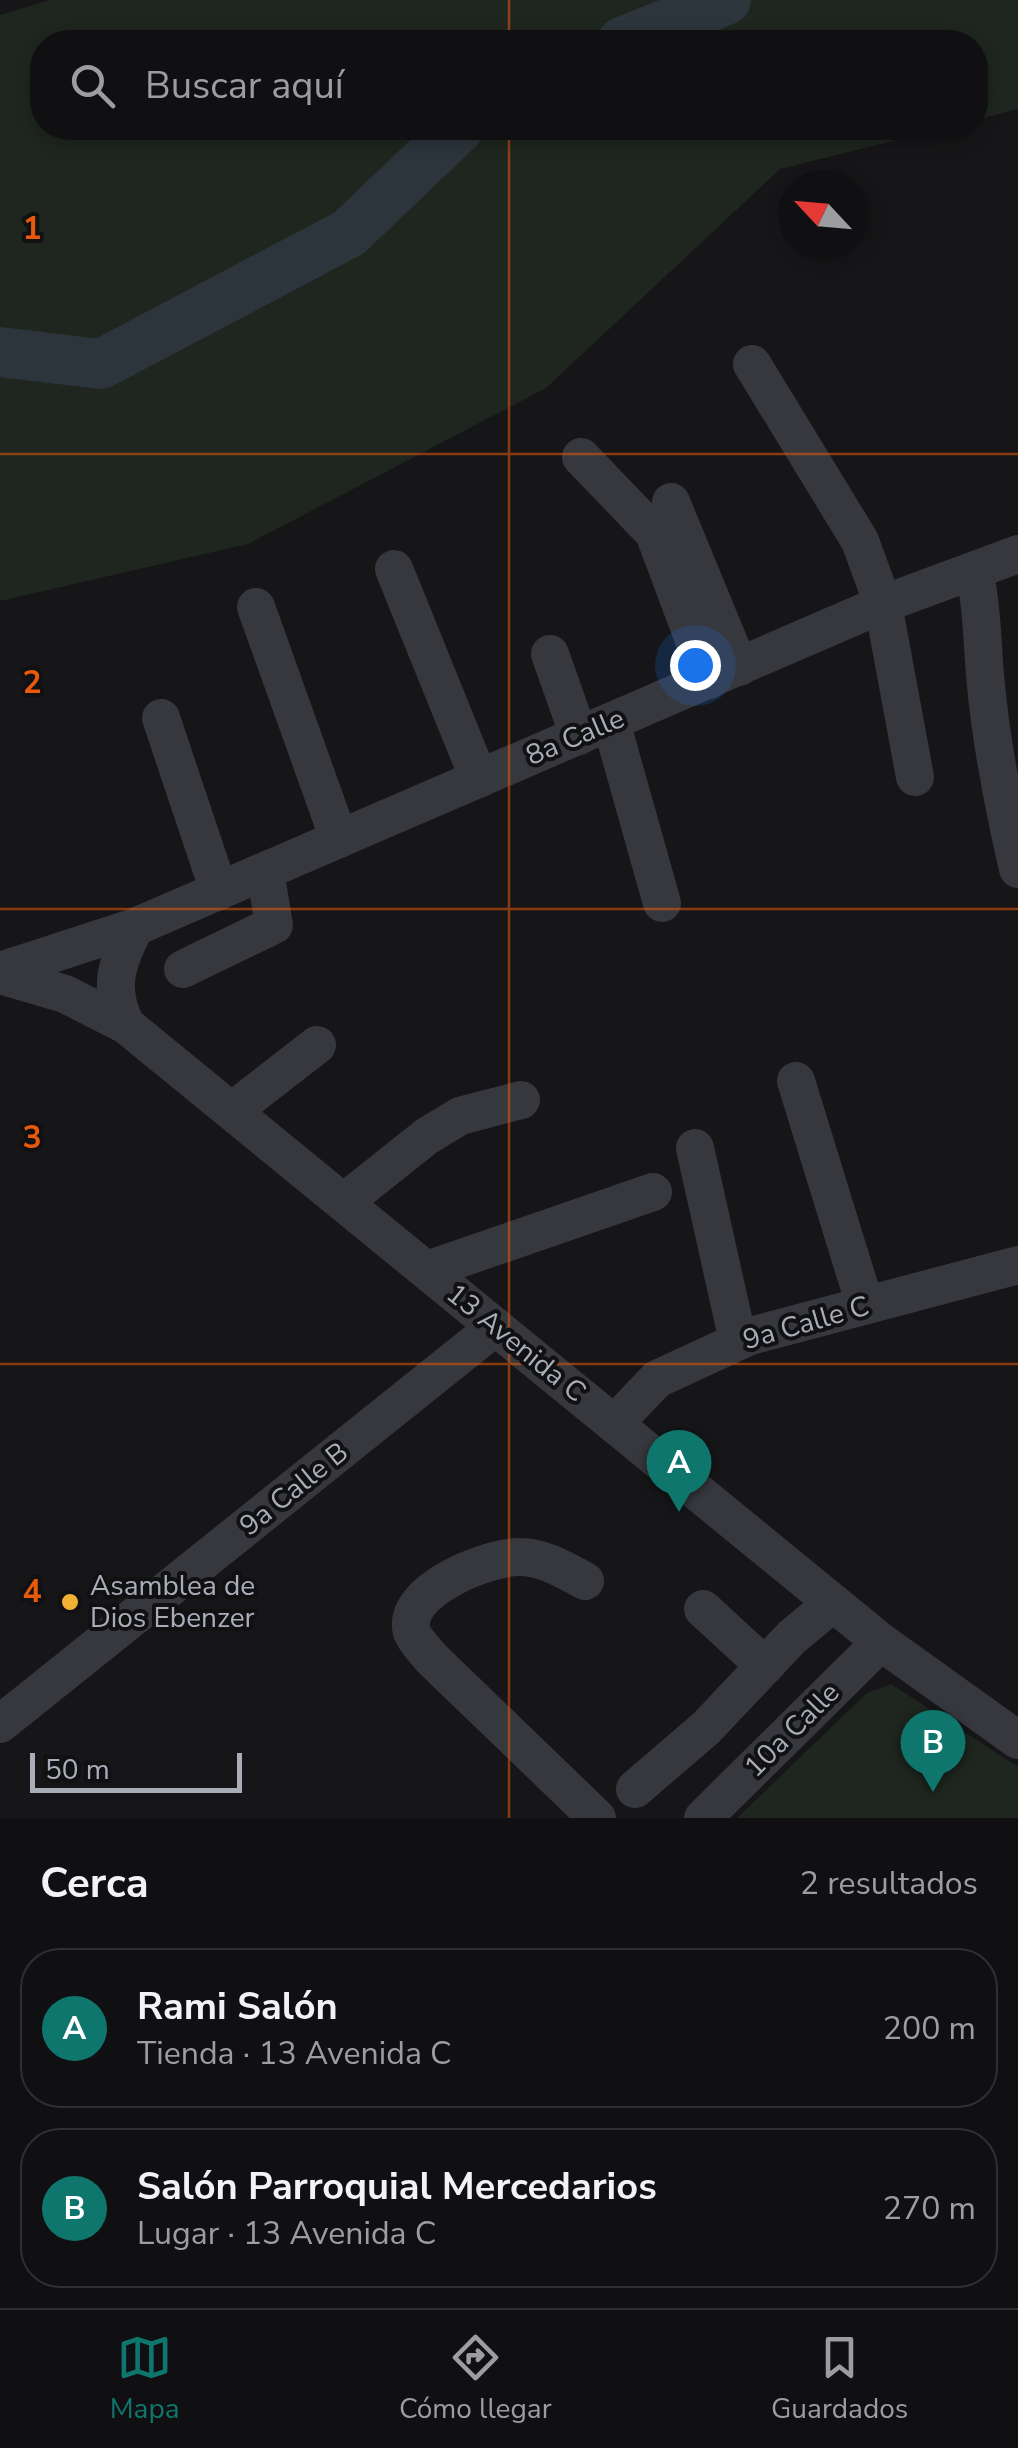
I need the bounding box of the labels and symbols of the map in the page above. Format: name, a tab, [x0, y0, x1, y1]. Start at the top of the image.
north arrow	[778, 170, 868, 260]
text: 1	[22, 207, 42, 250]
your location	[670, 640, 721, 691]
text: 2	[22, 661, 42, 704]
street label: 8a Calle	[520, 699, 630, 775]
text: 3	[22, 1116, 42, 1159]
street label: 13 Avenida C	[438, 1275, 594, 1411]
street label: 9a Calle C	[739, 1287, 873, 1359]
pin: A	[646, 1430, 712, 1512]
street label: 9a Calle B	[232, 1433, 356, 1545]
place label: Asamblea de Dios Ebenzer	[90, 1567, 255, 1637]
text: 4	[22, 1570, 42, 1613]
marker: Asamblea de Dios Ebenzer	[59, 1591, 81, 1613]
street label: 10a Calle	[736, 1674, 848, 1786]
pin: B	[900, 1710, 966, 1792]
scale bar	[30, 1748, 242, 1792]

